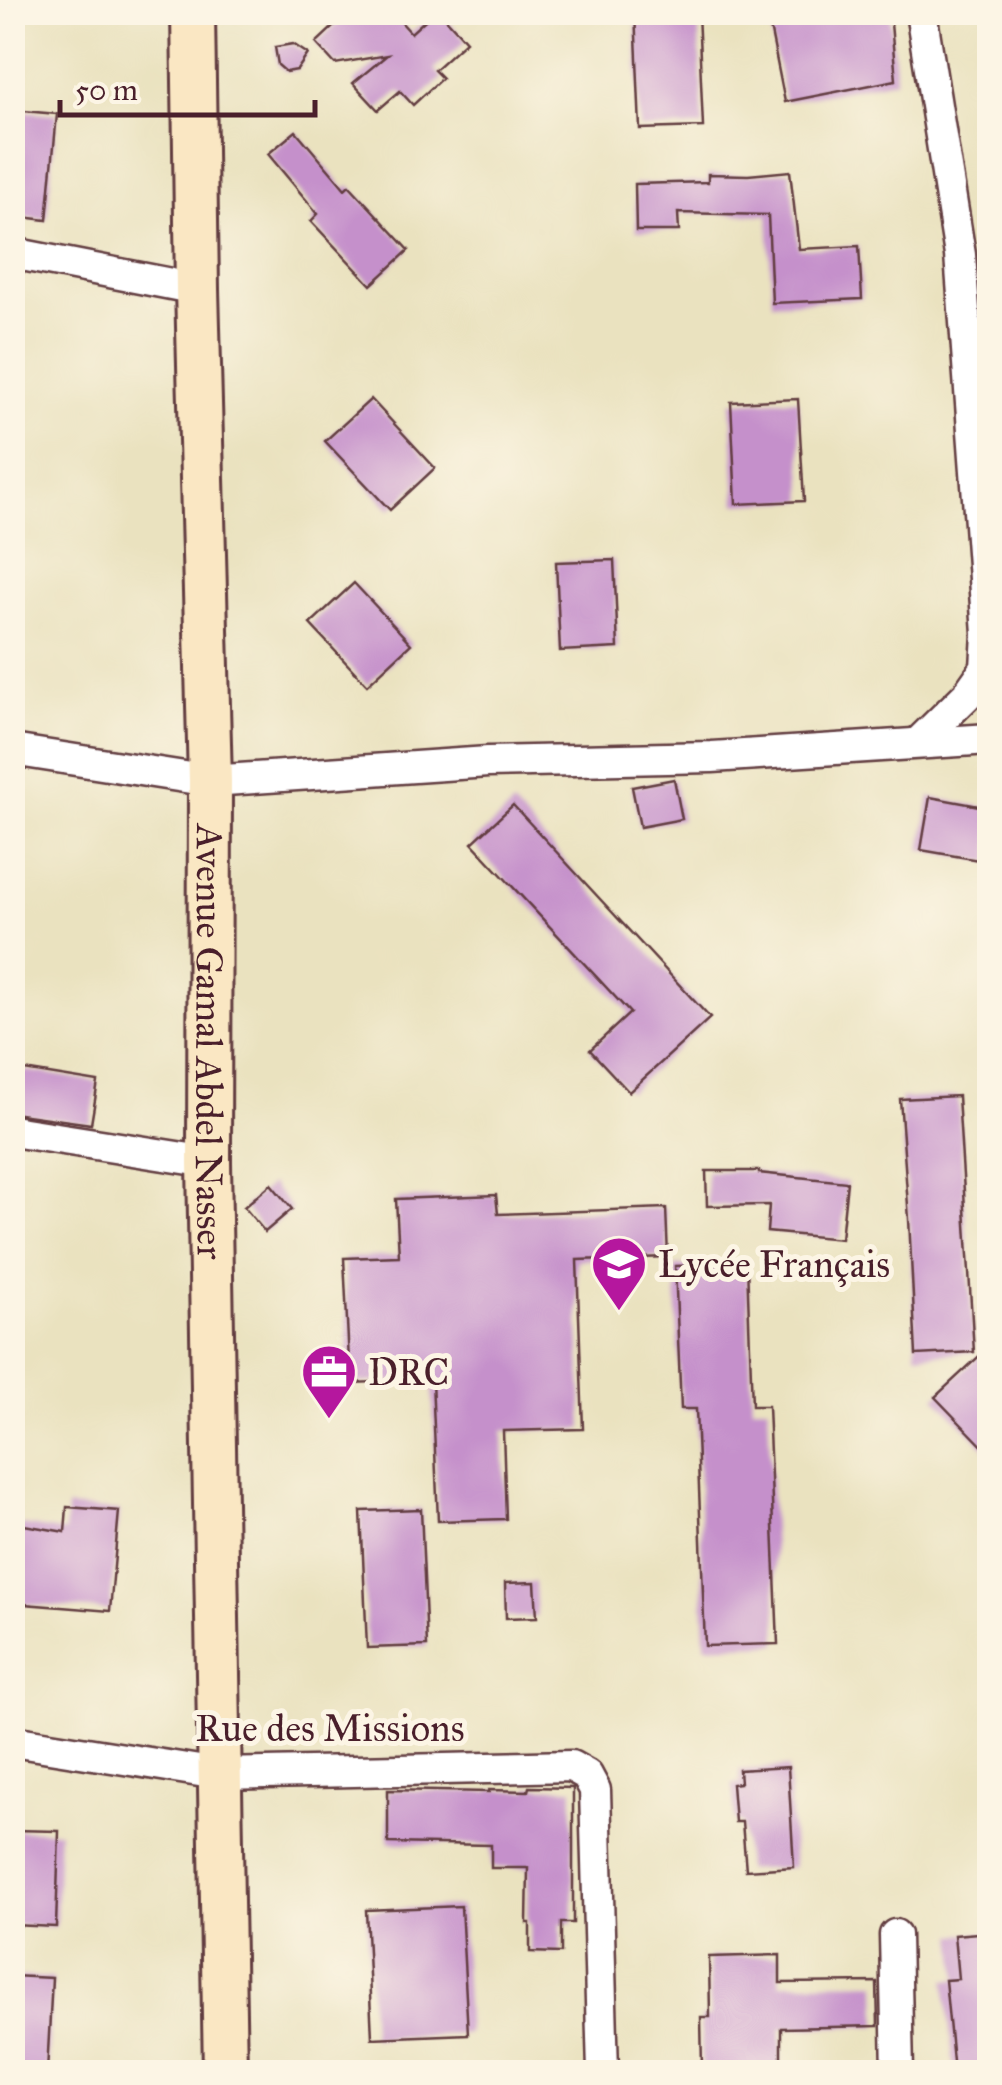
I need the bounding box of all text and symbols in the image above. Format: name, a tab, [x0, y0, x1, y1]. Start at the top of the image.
scale bar	[60, 55, 315, 117]
text: 50 m	[75, 72, 138, 108]
street label: Avenue Gamal Abdel Nasser	[186, 822, 234, 1261]
school or university icon: Lycée Français	[589, 1234, 649, 1313]
place label: Lycée Français	[658, 1241, 890, 1287]
office icon: DRC	[299, 1342, 359, 1421]
place label: DRC	[368, 1349, 449, 1395]
street label: Rue des Missions	[195, 1705, 465, 1751]

